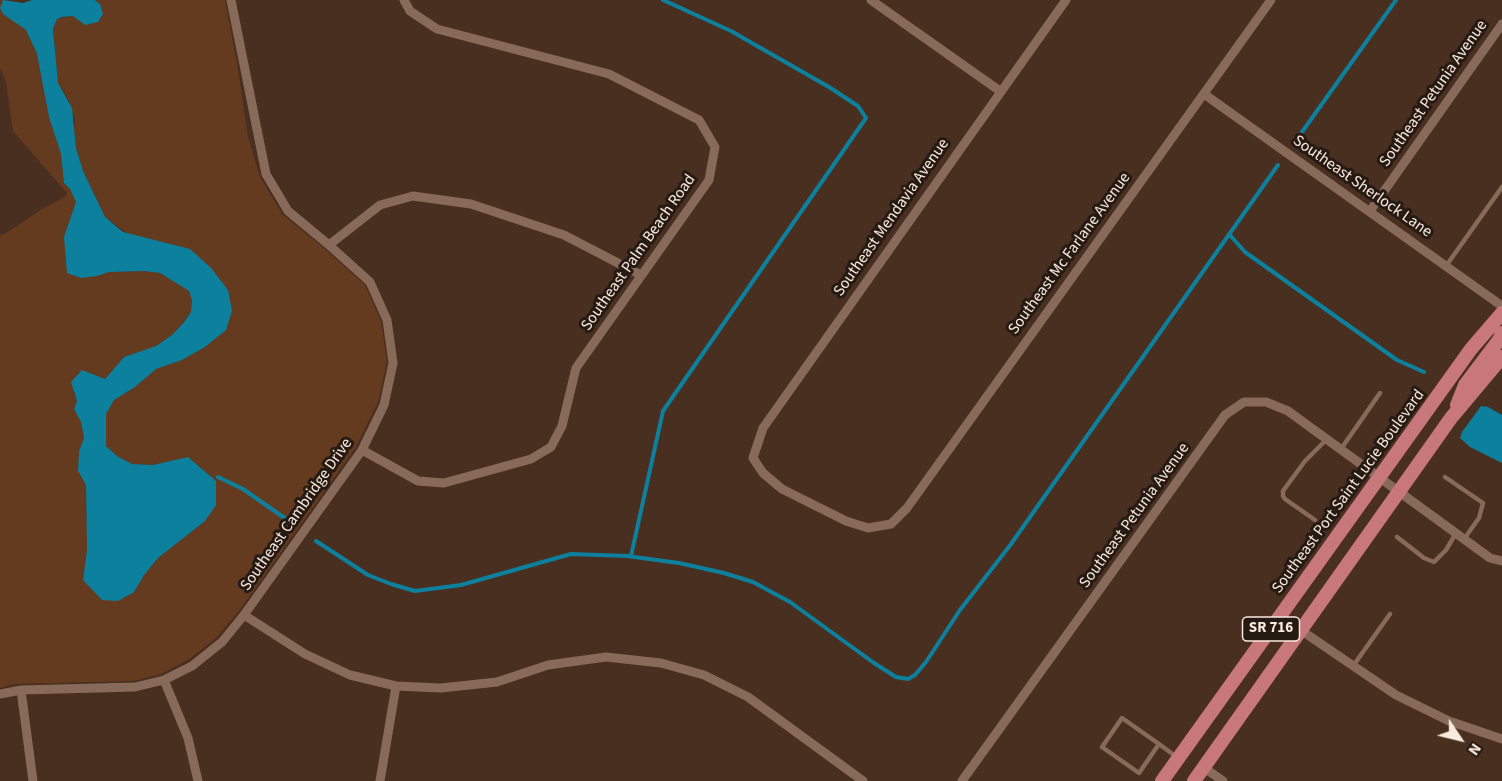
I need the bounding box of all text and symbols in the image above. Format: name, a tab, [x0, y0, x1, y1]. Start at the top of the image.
street label: Southeast Petunia Avenue	[1376, 17, 1492, 171]
street label: Southeast Sherlock Lane	[1289, 132, 1435, 242]
street label: Southeast Mendavia Avenue	[830, 135, 954, 301]
street label: Southeast Mc Farlane Avenue	[1005, 169, 1135, 339]
street label: Southeast Palm Beach Road	[578, 171, 700, 335]
street label: Southeast Port Saint Lucie Boulevard	[1269, 386, 1429, 598]
street label: Southeast Cambridge Drive	[237, 435, 357, 595]
street label: Southeast Petunia Avenue	[1076, 440, 1194, 592]
road number: SR 716	[1242, 617, 1300, 641]
north arrow	[1430, 709, 1490, 769]
text: N	[1463, 739, 1487, 760]

